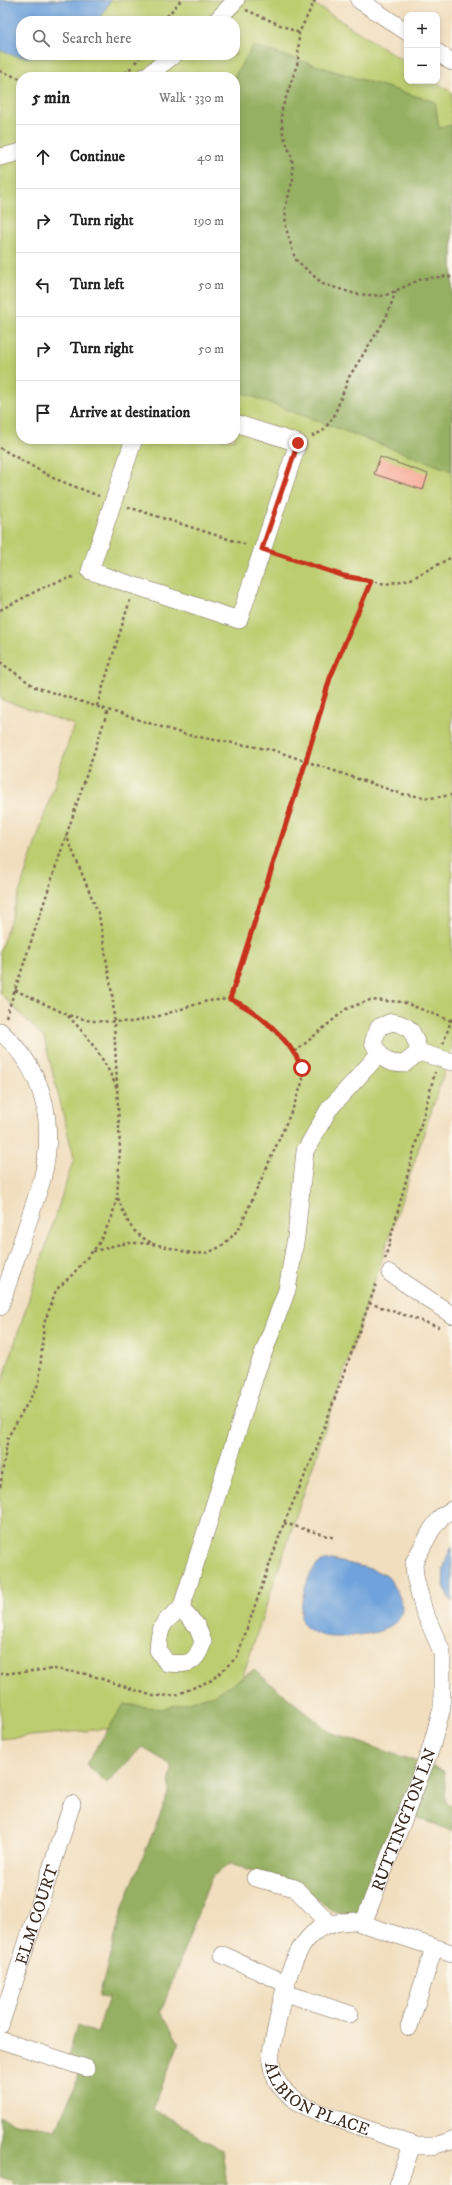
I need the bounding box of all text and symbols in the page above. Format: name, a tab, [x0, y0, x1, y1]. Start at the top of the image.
map controls	[404, 12, 440, 84]
button: +	[404, 12, 440, 48]
search box	[16, 16, 240, 60]
icon: search	[30, 27, 52, 49]
text: Search here	[62, 29, 131, 48]
button: −	[404, 48, 440, 84]
text: 5 min	[32, 87, 70, 109]
text: Walk · 330 m	[159, 90, 224, 106]
icon: ahead	[32, 146, 54, 168]
text: Continue	[70, 147, 125, 166]
text: 40 m	[197, 149, 224, 165]
icon: right	[32, 210, 54, 232]
text: Turn right	[70, 211, 133, 230]
text: 190 m	[193, 213, 224, 229]
icon: left	[32, 274, 54, 296]
text: Turn left	[70, 275, 124, 294]
text: 50 m	[198, 277, 224, 293]
icon: right	[32, 338, 54, 360]
text: Turn right	[70, 339, 133, 358]
text: 50 m	[198, 341, 224, 357]
icon: arrive	[32, 402, 54, 424]
text: Arrive at destination	[70, 403, 190, 422]
route end	[289, 434, 307, 452]
route start	[293, 1059, 311, 1077]
street label: RUTTINGTON LN	[367, 1745, 442, 1895]
street label: ELM COURT	[11, 1862, 64, 1968]
street label: ALBION PLACE	[259, 2060, 373, 2141]

